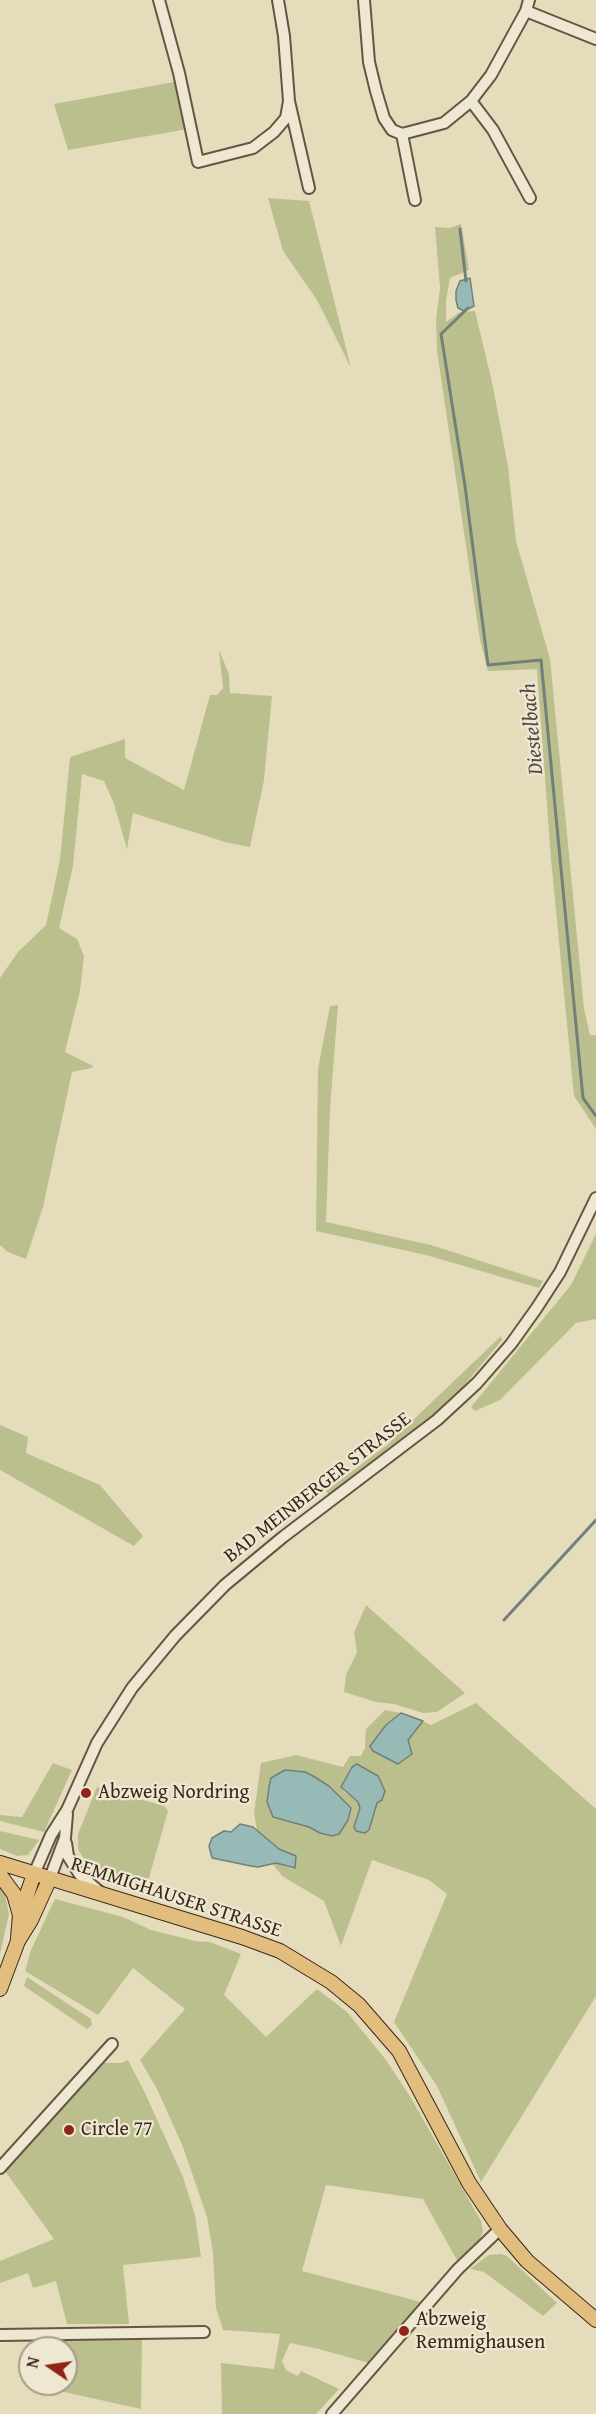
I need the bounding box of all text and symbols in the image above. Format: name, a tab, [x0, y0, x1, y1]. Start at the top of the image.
water label: Diestelbach	[516, 682, 550, 776]
street label: BAD MEINBERGER STRASSE	[220, 1407, 416, 1569]
place label: Abzweig Nordring	[98, 1781, 249, 1805]
marker: Abzweig Nordring	[79, 1786, 93, 1800]
street label: REMMIGHAUSER STRASSE	[68, 1853, 284, 1943]
place label: Circle 77	[81, 2118, 153, 2142]
marker: Circle 77	[62, 2123, 76, 2137]
place label: Abzweig Remmighausen	[416, 2308, 545, 2355]
marker: Abzweig Remmighausen	[397, 2324, 411, 2338]
north arrow	[18, 2336, 78, 2396]
text: N	[20, 2354, 45, 2370]

